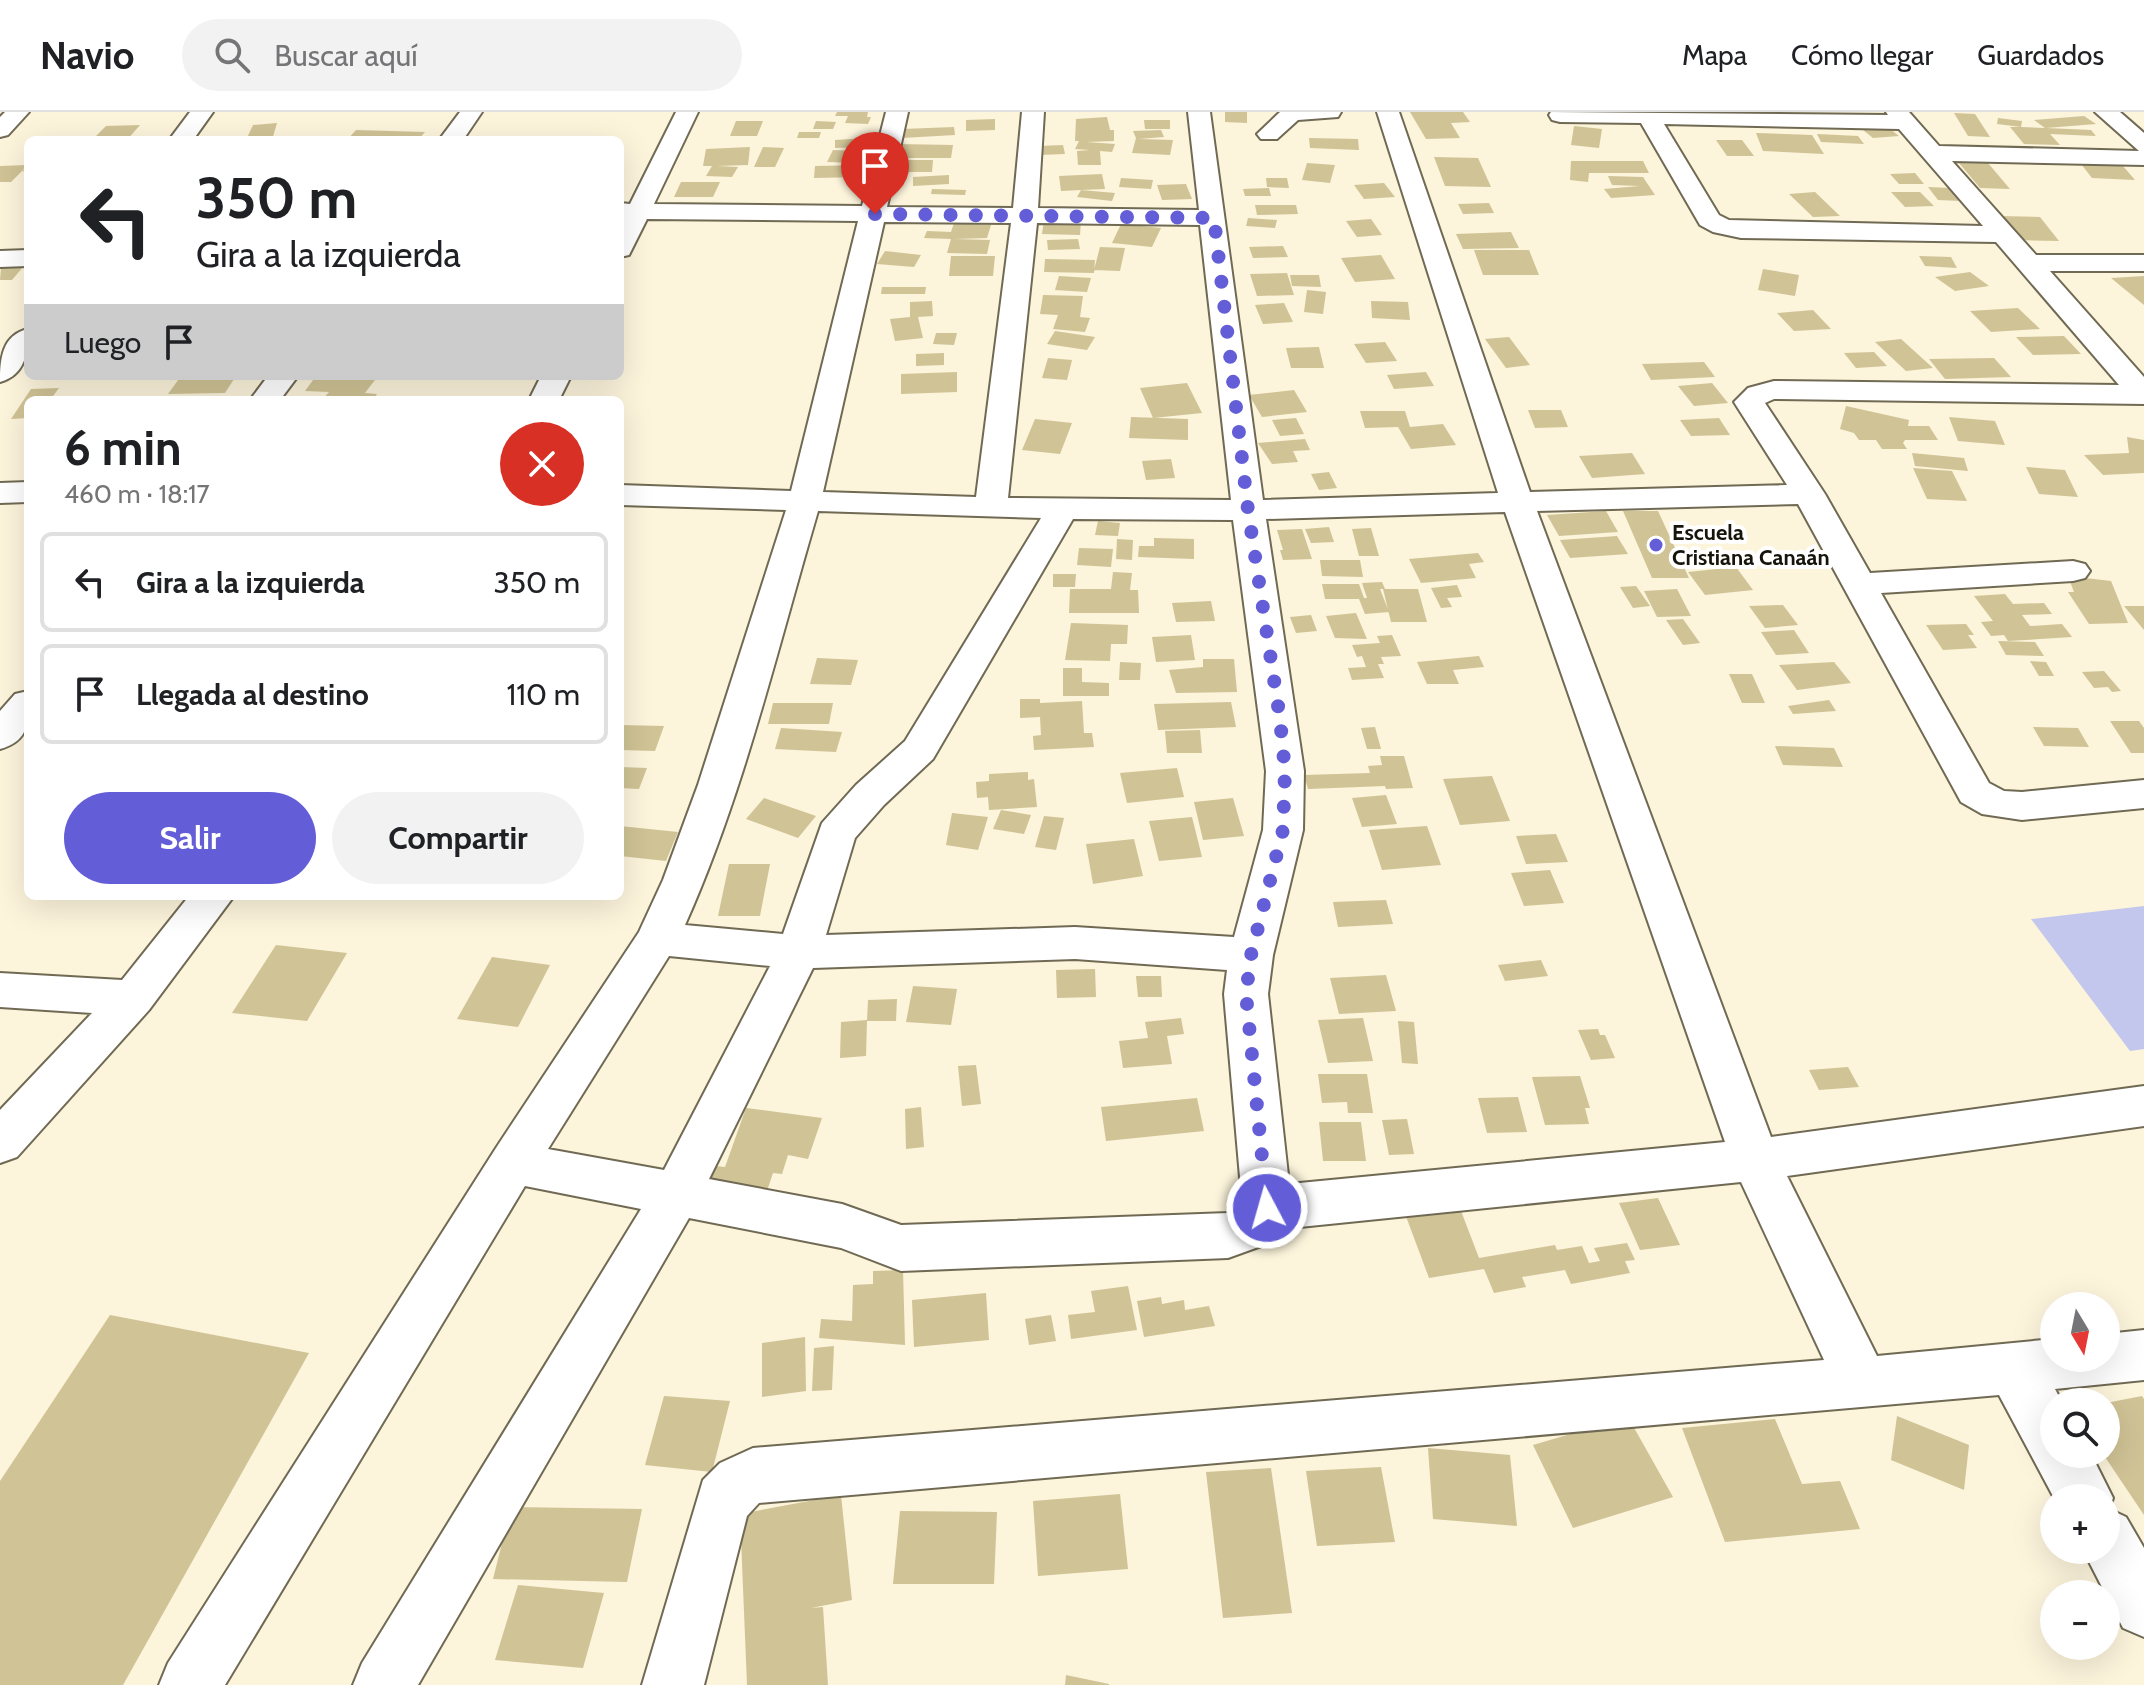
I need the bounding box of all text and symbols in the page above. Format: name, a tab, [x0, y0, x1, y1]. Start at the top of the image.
search box	[182, 19, 742, 91]
text: Navio	[40, 32, 134, 79]
icon: search	[210, 33, 254, 77]
text: Buscar aquí	[274, 37, 418, 74]
text: Mapa	[1682, 38, 1747, 72]
text: Cómo llegar	[1791, 38, 1933, 72]
text: Guardados	[1977, 38, 2104, 72]
pin	[841, 132, 909, 214]
icon: arrive	[853, 144, 897, 188]
text: 350 m	[196, 164, 357, 232]
icon: left	[64, 168, 168, 272]
text: Gira a la izquierda	[196, 232, 461, 276]
icon: arrive	[157, 320, 201, 364]
text: Luego	[64, 324, 141, 361]
text: 6 min	[64, 419, 182, 477]
button: close	[500, 422, 584, 506]
text: 460 m · 18:17	[64, 478, 210, 510]
place label: Escuela Cristiana Canaán	[1672, 519, 1830, 571]
marker: Escuela Cristiana Canaán	[1647, 536, 1665, 554]
icon: left	[68, 560, 112, 604]
text: Gira a la izquierda	[136, 564, 365, 601]
text: 350 m	[494, 564, 580, 601]
icon: arrive	[68, 672, 112, 716]
text: Llegada al destino	[136, 676, 369, 713]
text: 110 m	[506, 676, 580, 713]
button: Salir	[64, 792, 316, 884]
button: Compartir	[332, 792, 584, 884]
position arrow	[1225, 1166, 1309, 1250]
north arrow	[2040, 1292, 2120, 1372]
map controls	[2040, 1292, 2120, 1660]
button: search	[2040, 1388, 2120, 1468]
button: +	[2040, 1484, 2120, 1564]
button: −	[2040, 1580, 2120, 1660]

